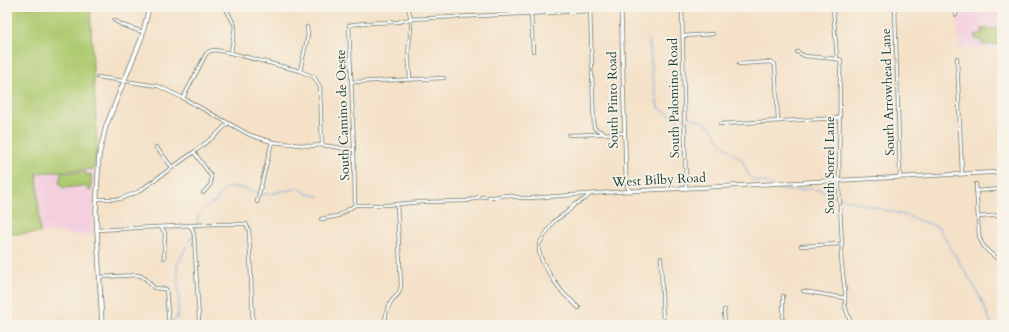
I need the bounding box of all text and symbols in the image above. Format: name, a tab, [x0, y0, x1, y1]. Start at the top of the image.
street label: South Arrowhead Lane	[877, 28, 899, 156]
street label: South Palomino Road	[664, 38, 684, 158]
street label: South Camino de Oeste	[332, 49, 354, 181]
street label: South Pinto Road	[603, 51, 623, 149]
street label: South Sorrel Lane	[821, 116, 839, 214]
street label: West Bilby Road	[611, 169, 706, 191]

